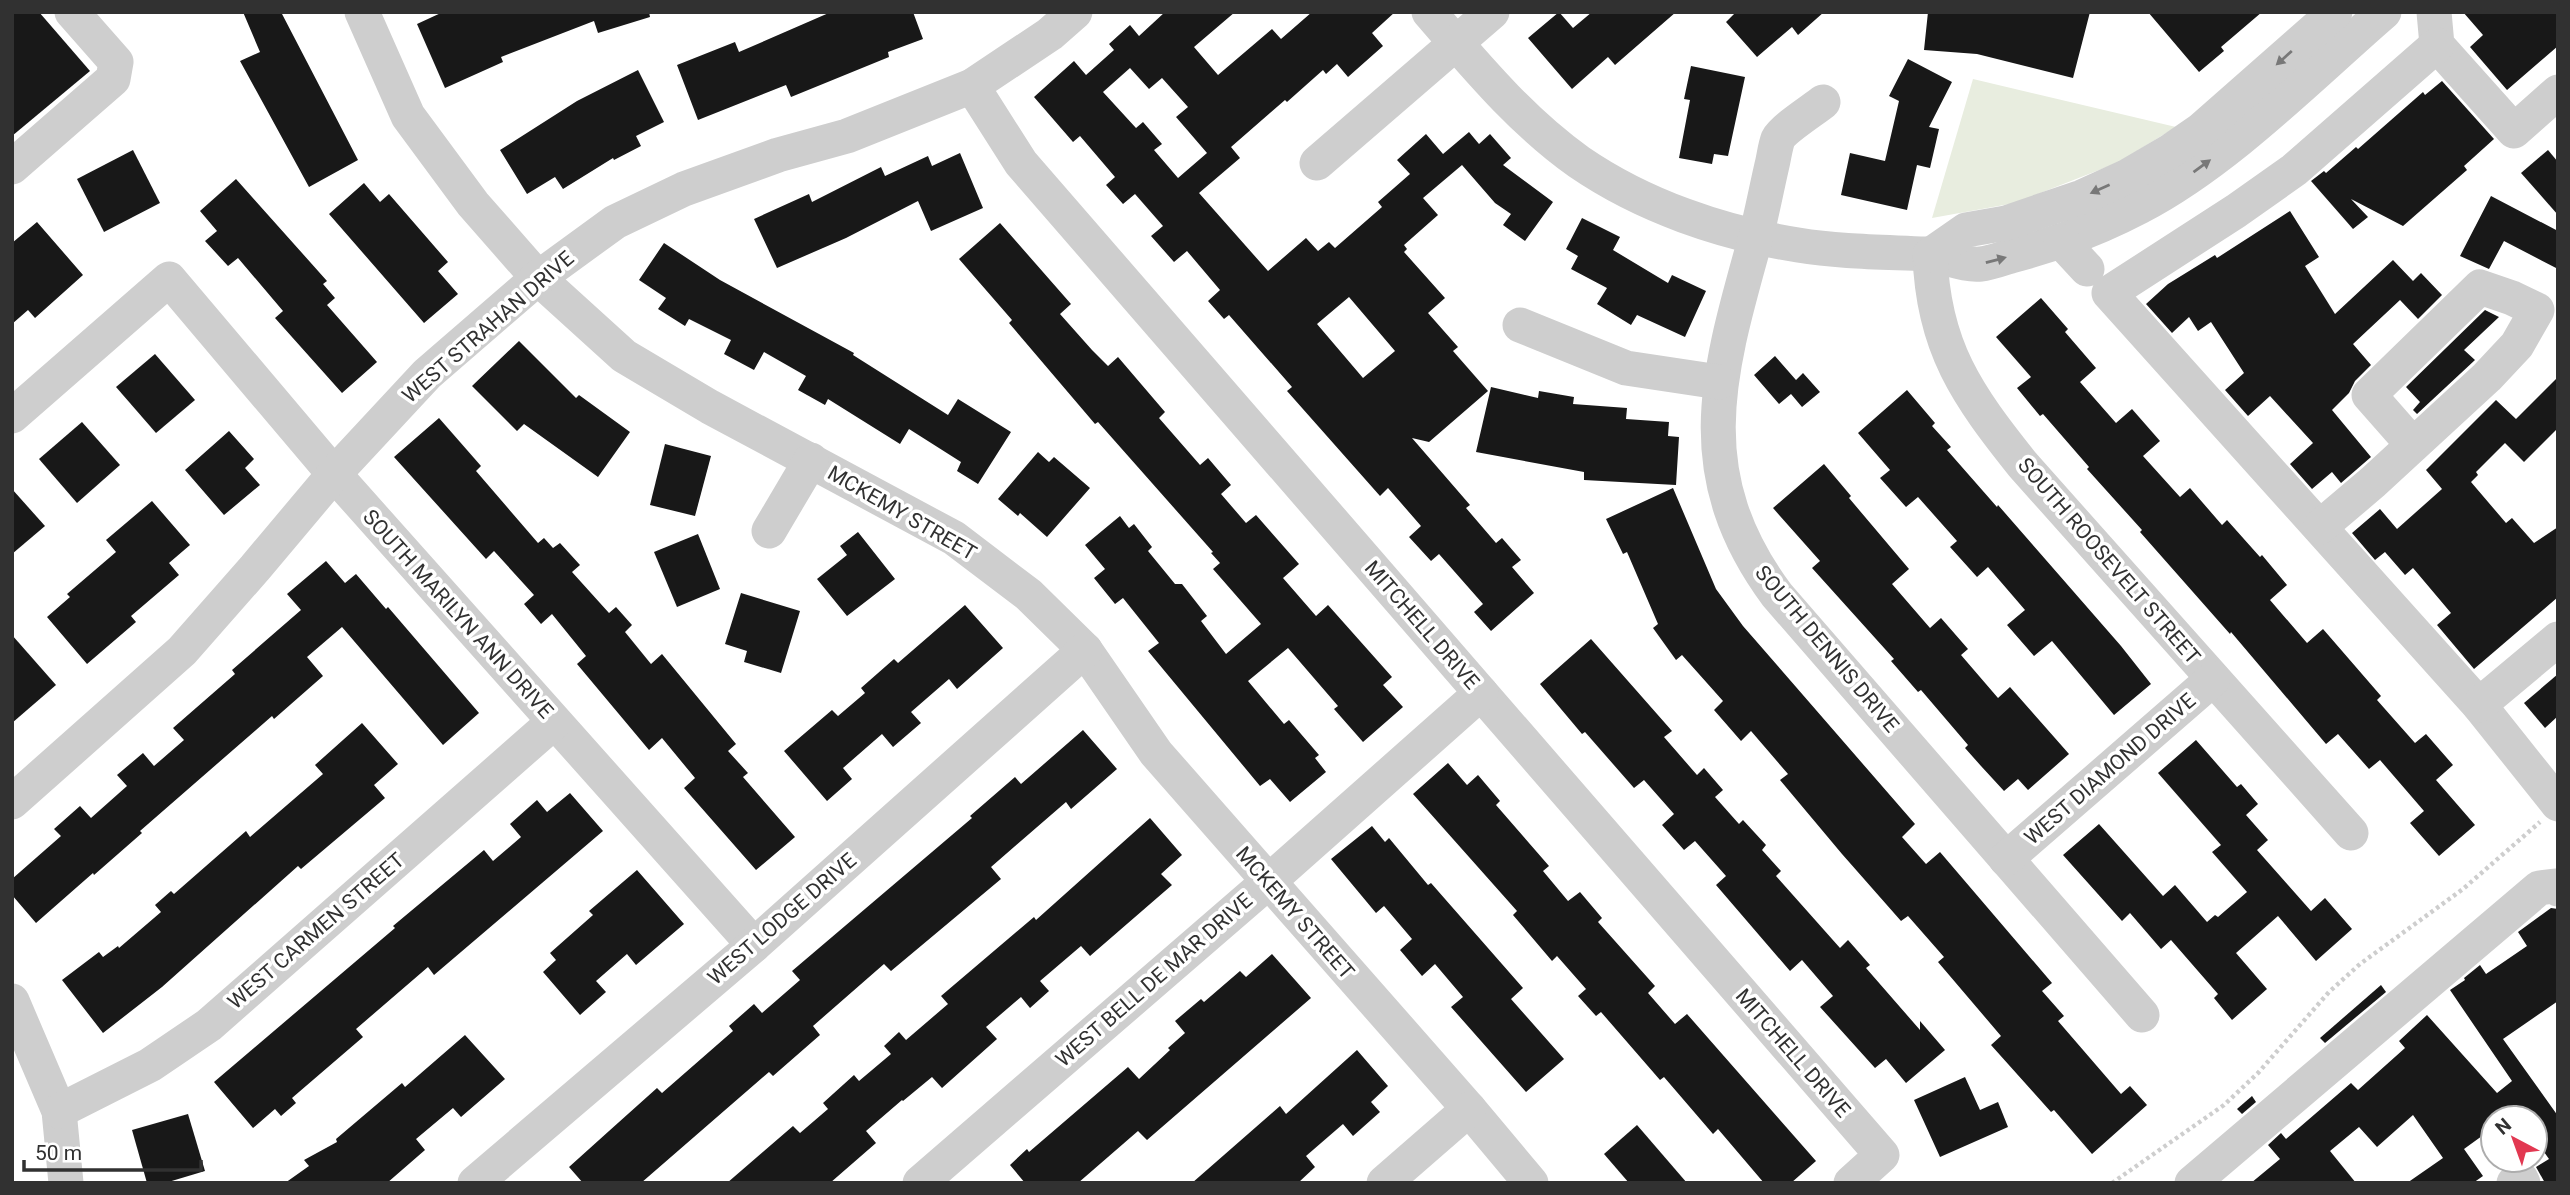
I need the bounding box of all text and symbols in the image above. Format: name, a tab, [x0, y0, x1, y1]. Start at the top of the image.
one-way arrow	[2275, 49, 2292, 65]
one-way arrow	[2193, 160, 2211, 174]
one-way arrow	[2089, 184, 2110, 195]
street label: WEST STRAHAN DRIVE	[398, 246, 578, 408]
one-way arrow	[1986, 254, 2008, 265]
street label: SOUTH ROOSEVELT STREET	[2013, 453, 2205, 669]
street label: MCKEMY STREET	[823, 461, 981, 566]
street label: SOUTH MARILYN ANN DRIVE	[358, 505, 558, 723]
street label: MITCHELL DRIVE	[1360, 556, 1484, 694]
street label: SOUTH DENNIS DRIVE	[1750, 561, 1904, 737]
street label: WEST DIAMOND DRIVE	[2020, 688, 2200, 850]
street label: MCKEMY STREET	[1231, 842, 1359, 984]
street label: WEST CARMEN STREET	[223, 848, 409, 1014]
street label: WEST LODGE DRIVE	[703, 848, 861, 990]
street label: WEST BELL DE MAR DRIVE	[1051, 888, 1257, 1072]
street label: MITCHELL DRIVE	[1731, 984, 1855, 1122]
north arrow	[2479, 1104, 2549, 1174]
text: N	[2491, 1113, 2516, 1140]
scale bar	[24, 1128, 201, 1172]
text: 50 m	[35, 1141, 82, 1165]

